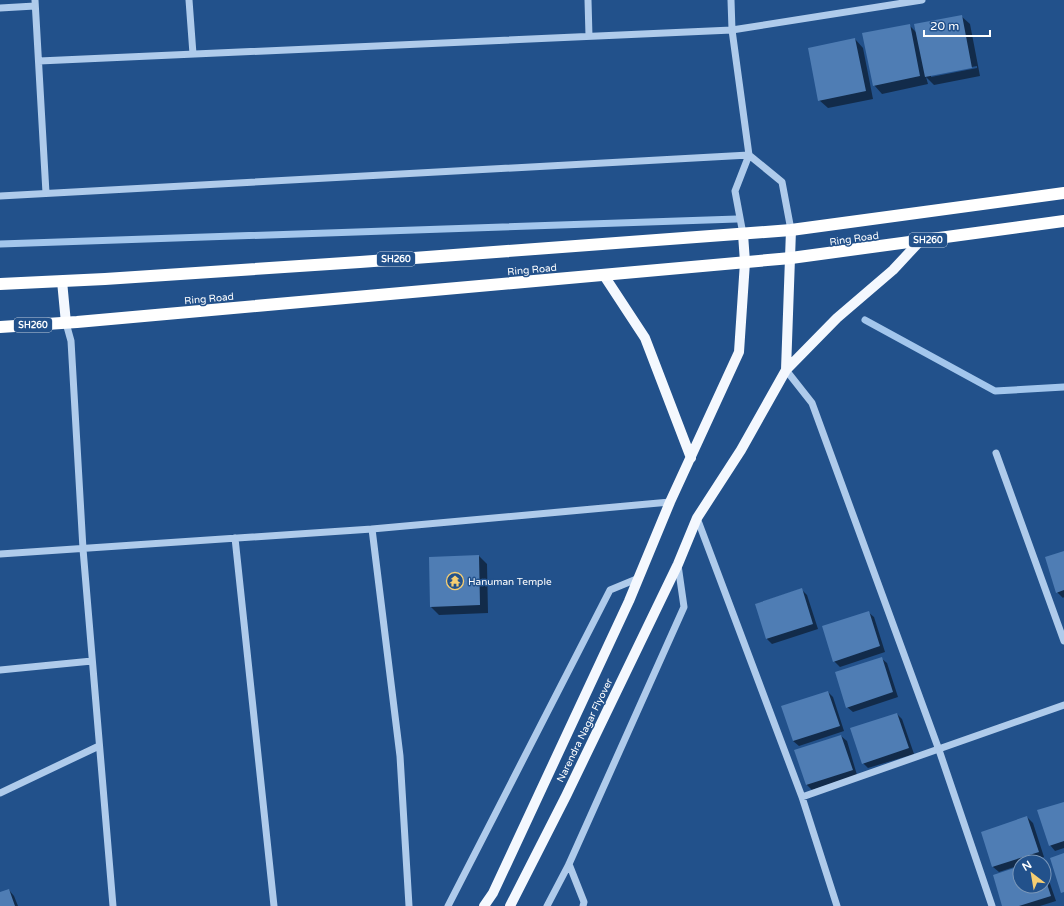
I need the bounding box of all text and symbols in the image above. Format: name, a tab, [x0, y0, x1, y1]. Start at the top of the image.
scale bar	[924, 12, 990, 38]
text: 20 m	[930, 19, 959, 33]
street label: Ring Road	[829, 230, 880, 248]
road number: SH260	[909, 233, 947, 247]
road number: SH260	[377, 252, 415, 266]
street label: Ring Road	[507, 262, 557, 278]
street label: Ring Road	[184, 291, 234, 307]
road number: SH260	[14, 318, 52, 332]
temple icon: Hanuman Temple	[445, 571, 465, 591]
place label: Hanuman Temple	[468, 576, 552, 588]
street label: Narendra Nagar Flyover	[555, 676, 615, 784]
north arrow	[1012, 854, 1052, 894]
text: N	[1020, 858, 1034, 874]

